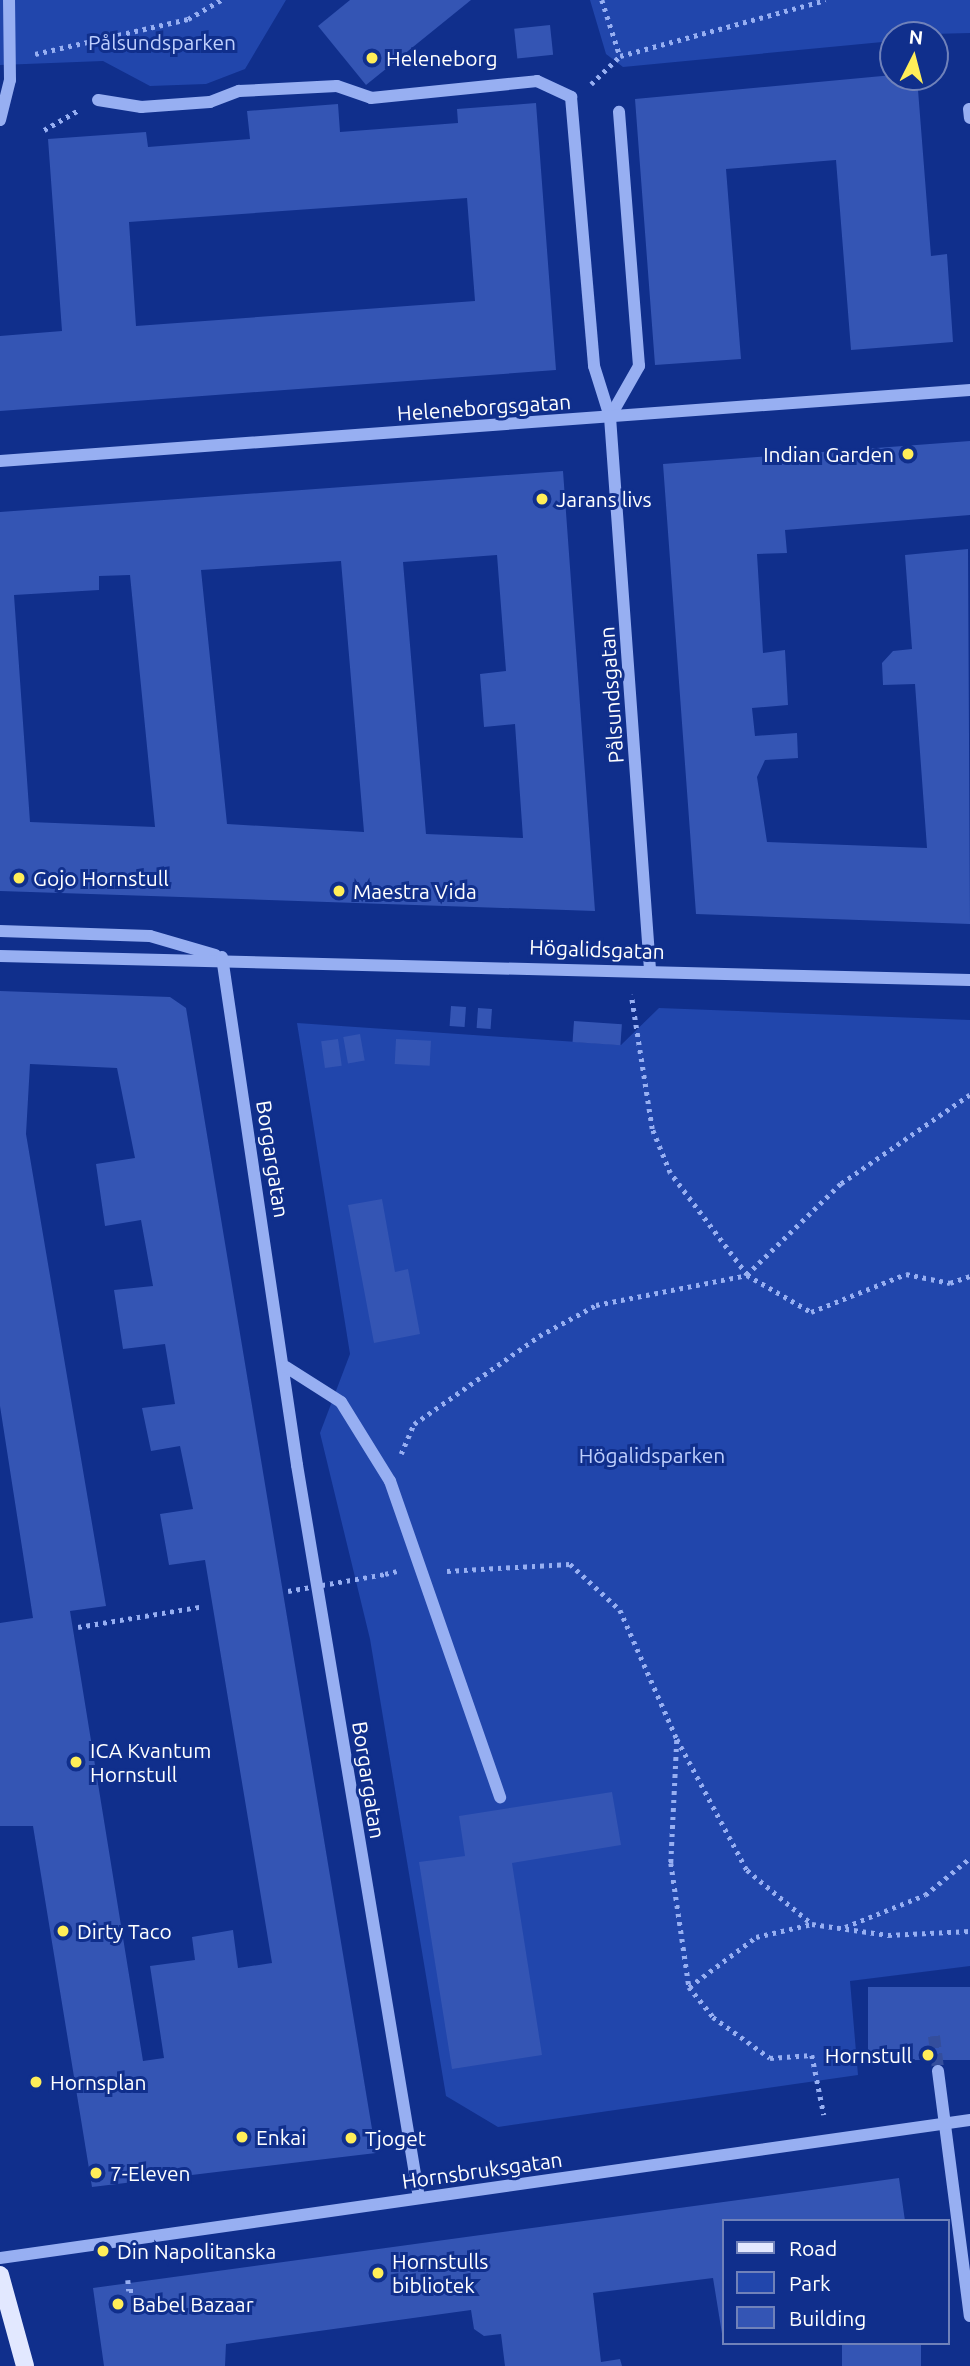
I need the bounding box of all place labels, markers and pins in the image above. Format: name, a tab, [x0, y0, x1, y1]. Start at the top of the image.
place label: Heleneborg	[386, 45, 497, 71]
marker: Heleneborg	[364, 50, 380, 66]
place label: Indian Garden	[763, 441, 894, 467]
marker: Indian Garden	[900, 446, 916, 462]
place label: Jarans livs	[556, 486, 652, 512]
marker: Jarans livs	[534, 491, 550, 507]
place label: Gojo Hornstull	[33, 865, 169, 891]
marker: Gojo Hornstull	[11, 870, 27, 886]
place label: Maestra Vida	[353, 878, 477, 904]
marker: Maestra Vida	[331, 883, 347, 899]
place label: ICA Kvantum Hornstull	[90, 1737, 211, 1787]
marker: ICA Kvantum Hornstull	[68, 1754, 84, 1770]
place label: Dirty Taco	[77, 1918, 172, 1944]
marker: Dirty Taco	[55, 1923, 71, 1939]
place label: Hornstull	[825, 2042, 912, 2068]
marker: Hornstull	[918, 2045, 938, 2065]
place label: Hornsplan	[50, 2069, 147, 2095]
marker: Hornsplan	[28, 2074, 44, 2090]
place label: Enkai	[256, 2124, 306, 2150]
place label: Tjoget	[365, 2125, 426, 2151]
marker: Enkai	[234, 2129, 250, 2145]
marker: Tjoget	[343, 2130, 359, 2146]
place label: 7-Eleven	[110, 2160, 191, 2186]
marker: 7-Eleven	[88, 2165, 104, 2181]
place label: Din Napolitanska	[117, 2238, 276, 2264]
marker: Din Napolitanska	[95, 2243, 111, 2259]
place label: Hornstulls bibliotek	[392, 2248, 488, 2298]
marker: Hornstulls bibliotek	[370, 2265, 386, 2281]
place label: Babel Bazaar	[132, 2291, 254, 2317]
marker: Babel Bazaar	[110, 2296, 126, 2312]

